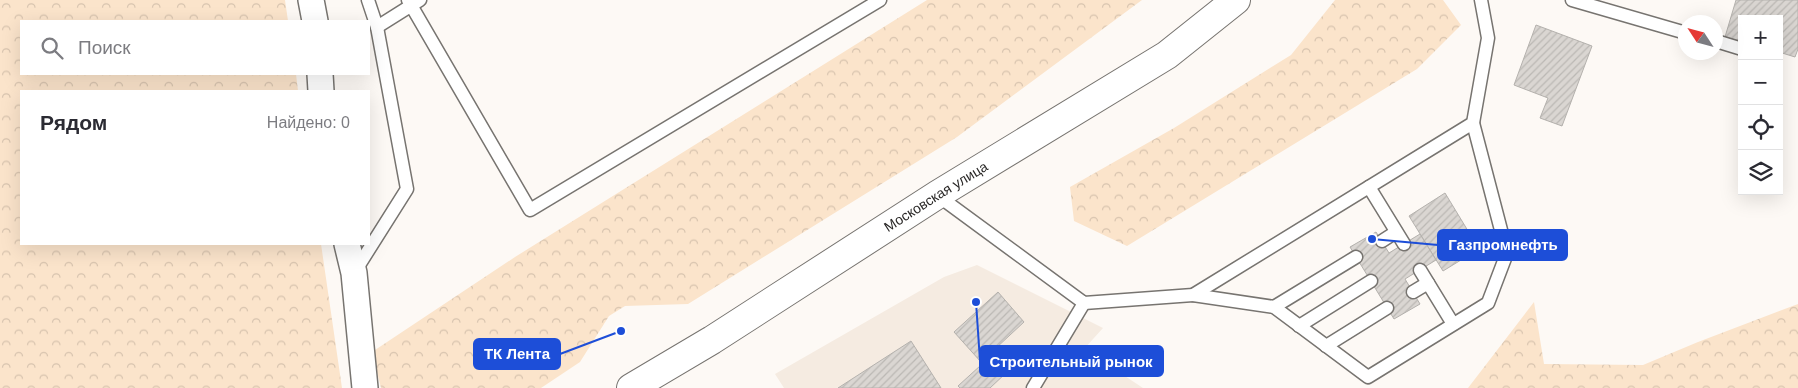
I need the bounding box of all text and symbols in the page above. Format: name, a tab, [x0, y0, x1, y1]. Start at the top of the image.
north arrow	[1678, 15, 1723, 60]
map controls	[1738, 15, 1783, 195]
button: +	[1738, 15, 1783, 60]
search box	[20, 20, 370, 75]
icon: search	[38, 34, 66, 62]
text: Поиск	[78, 37, 131, 58]
button: −	[1738, 60, 1783, 105]
button: locate	[1738, 105, 1783, 150]
text: Рядом	[40, 111, 107, 134]
text: Найдено: 0	[267, 114, 350, 131]
button: layers	[1738, 150, 1783, 195]
street label: Московская улица	[881, 158, 991, 235]
callout: Газпромнефть	[1438, 230, 1567, 260]
text: Газпромнефть	[1448, 236, 1558, 253]
callout: ТК Лента	[474, 339, 560, 369]
text: ТК Лента	[484, 345, 551, 362]
callout: Строительный рынок	[980, 346, 1163, 376]
text: Строительный рынок	[989, 353, 1153, 370]

